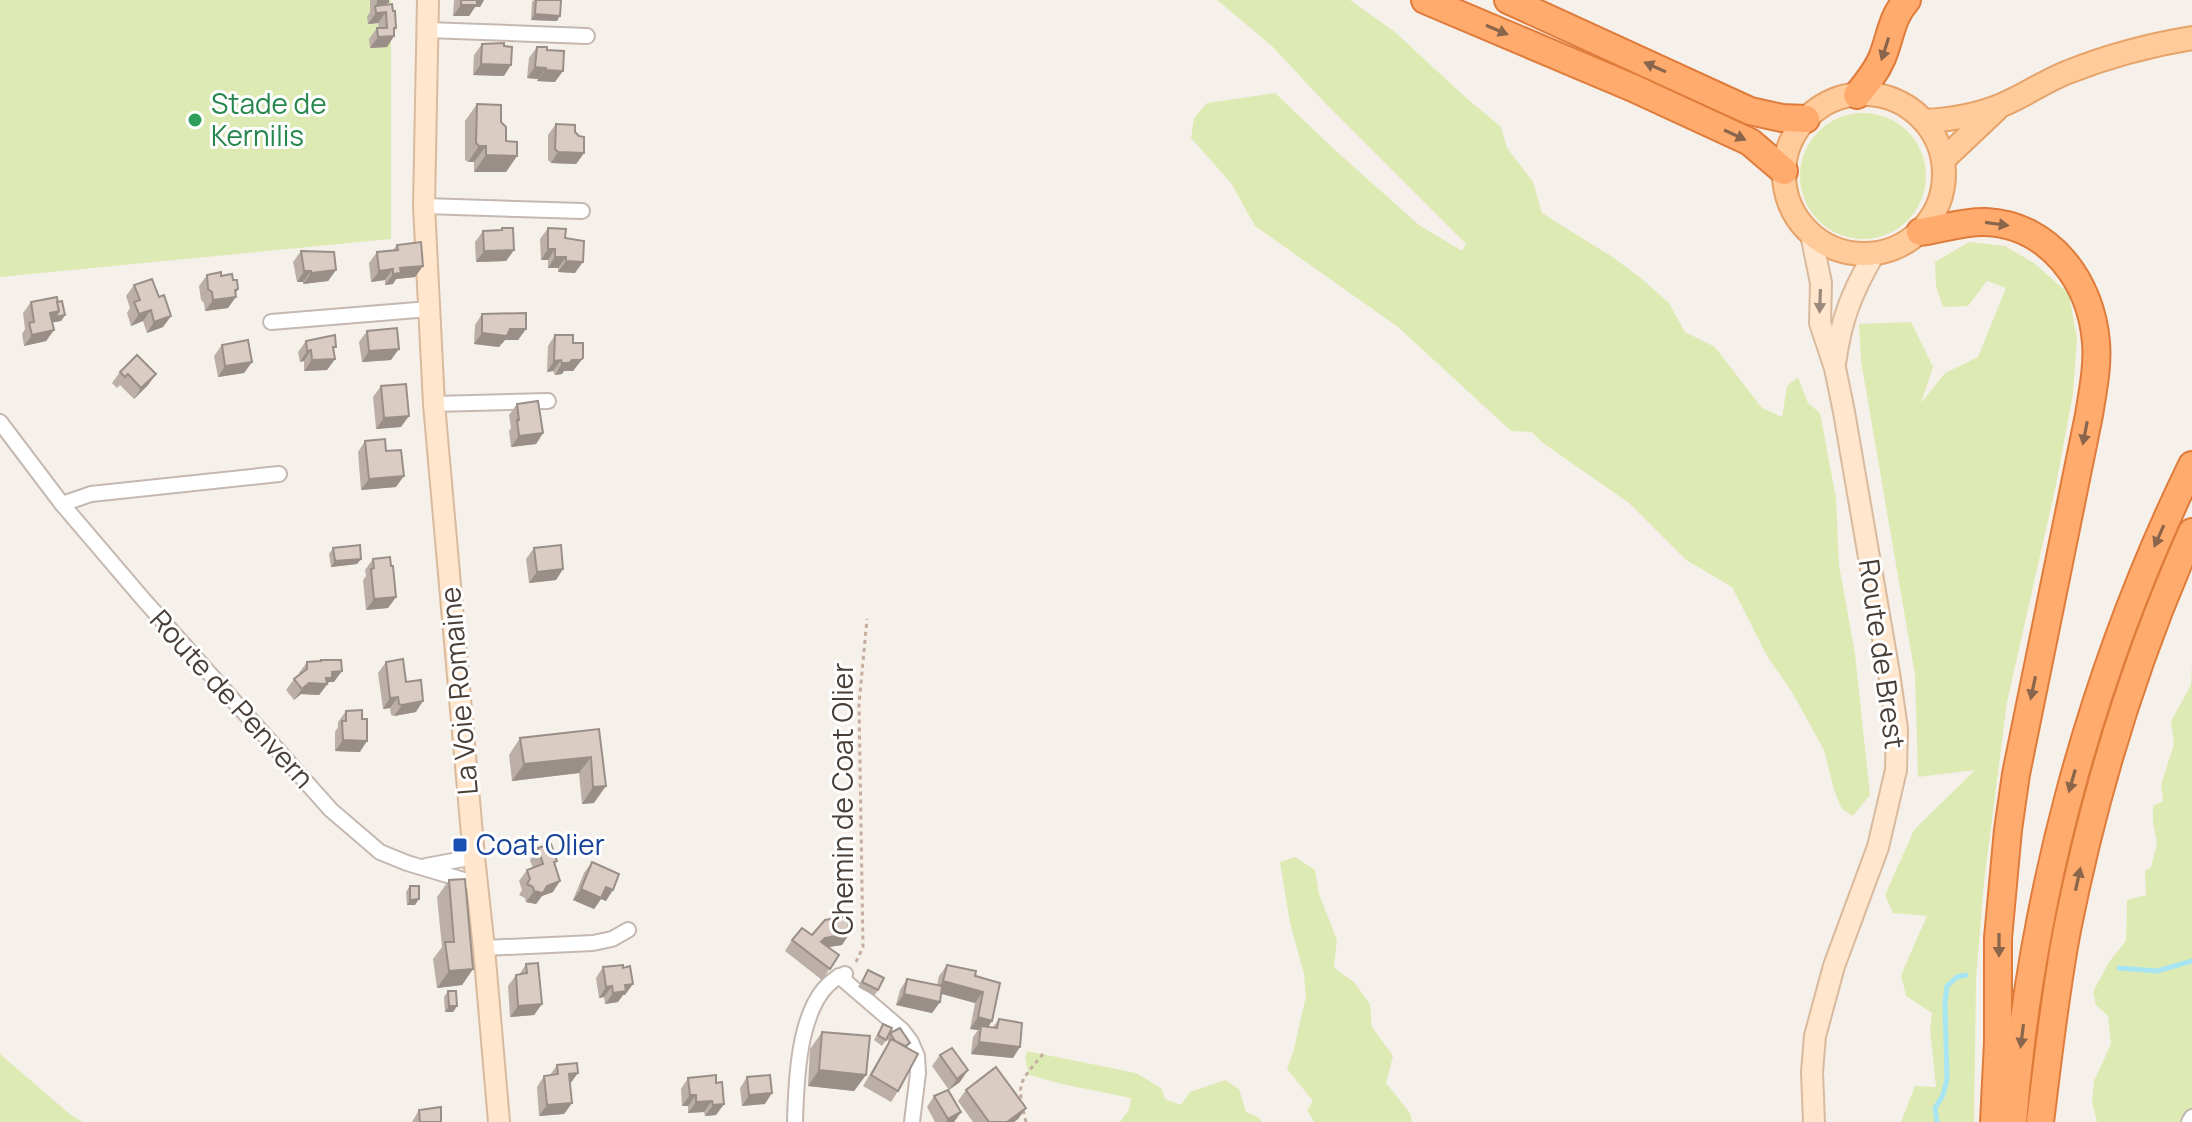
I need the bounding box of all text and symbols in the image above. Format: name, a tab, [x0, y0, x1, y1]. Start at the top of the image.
one-way arrow	[1485, 24, 1509, 37]
one-way arrow	[1878, 37, 1890, 61]
one-way arrow	[1643, 60, 1666, 73]
place label: Stade de Kernilis	[211, 84, 327, 154]
marker: Stade de Kernilis	[186, 111, 204, 129]
one-way arrow	[1723, 128, 1746, 141]
one-way arrow	[1985, 218, 2010, 231]
one-way arrow	[1814, 289, 1826, 314]
one-way arrow	[2079, 421, 2091, 446]
one-way arrow	[2152, 524, 2166, 548]
street label: Route de Brest	[1851, 557, 1915, 751]
street label: La Voie Romaine	[430, 585, 486, 797]
street label: Route de Penvern	[142, 601, 323, 796]
street label: Chemin de Coat Olier	[823, 663, 861, 935]
one-way arrow	[2027, 676, 2039, 701]
one-way arrow	[2066, 768, 2078, 793]
place label: Coat Olier	[476, 825, 605, 863]
marker: Coat Olier	[451, 836, 469, 854]
one-way arrow	[2072, 866, 2085, 891]
one-way arrow	[1993, 933, 2005, 958]
one-way arrow	[2015, 1023, 2028, 1048]

